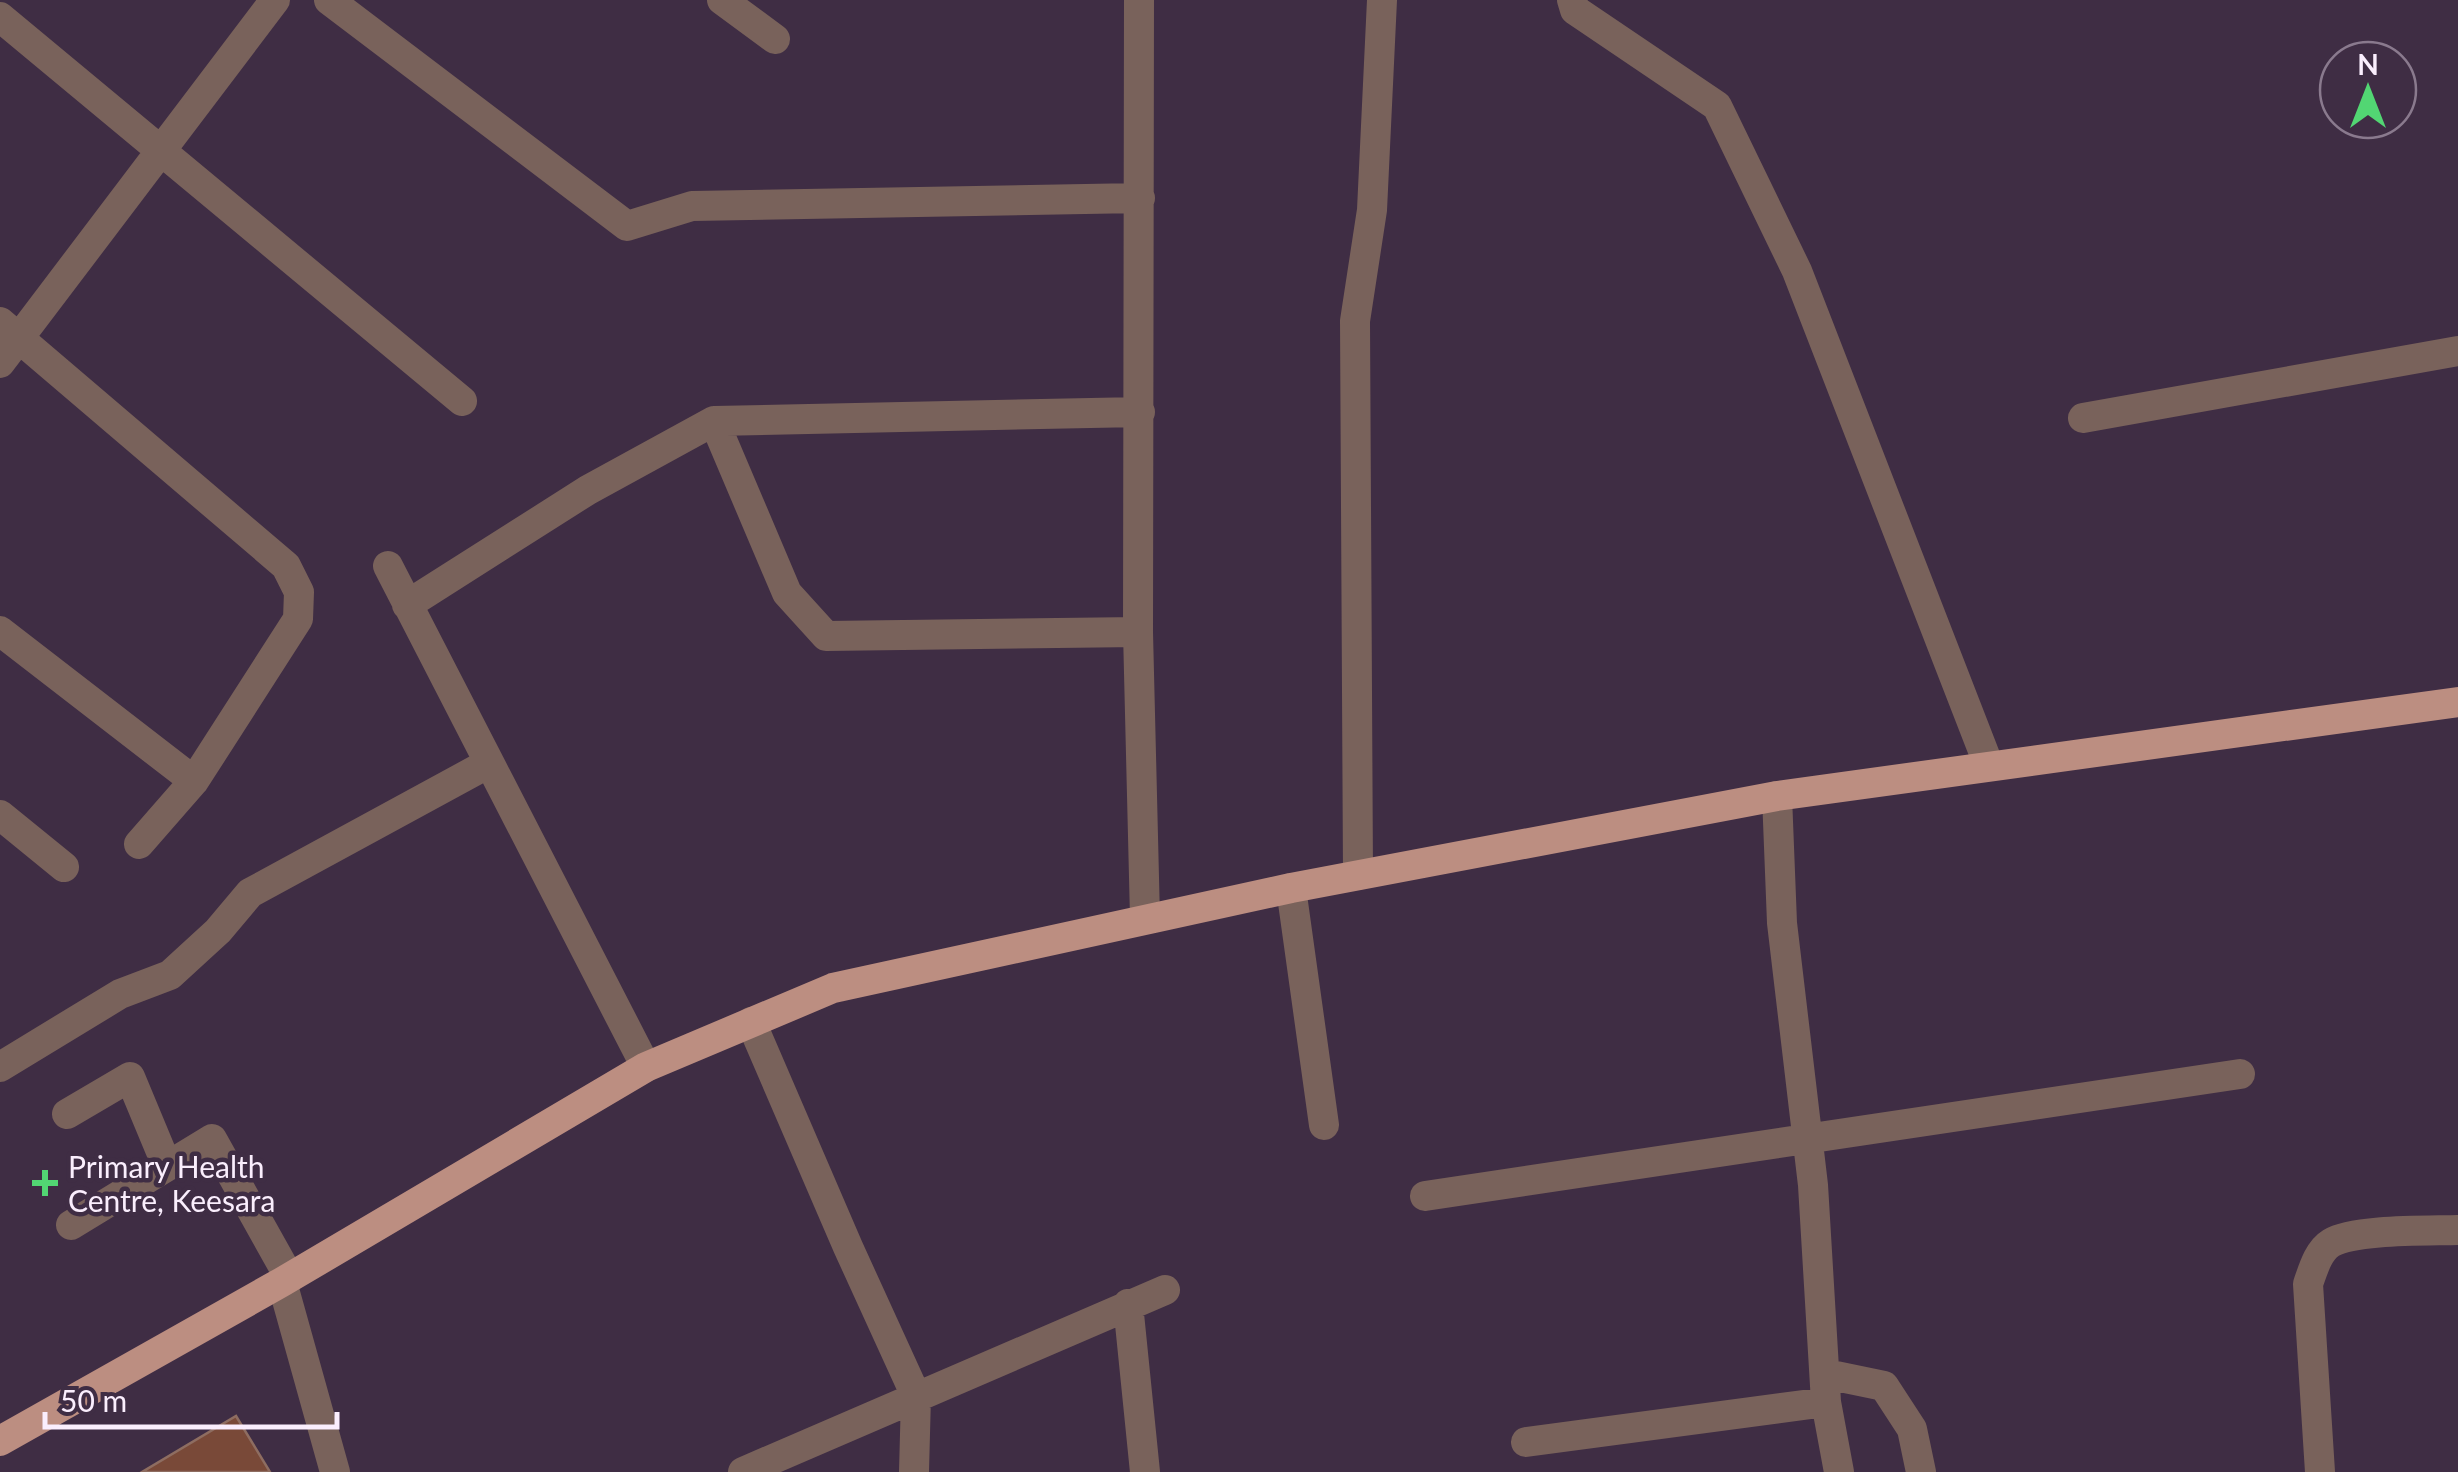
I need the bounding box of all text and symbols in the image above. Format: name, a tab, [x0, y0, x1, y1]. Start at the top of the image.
north arrow	[2318, 40, 2418, 140]
text: N	[2357, 47, 2379, 81]
place label: Primary Health Centre, Keesara	[68, 1148, 275, 1218]
marker: Primary Health Centre, Keesara	[32, 1170, 58, 1196]
scale bar	[45, 1367, 338, 1429]
text: 50 m	[60, 1382, 127, 1418]

